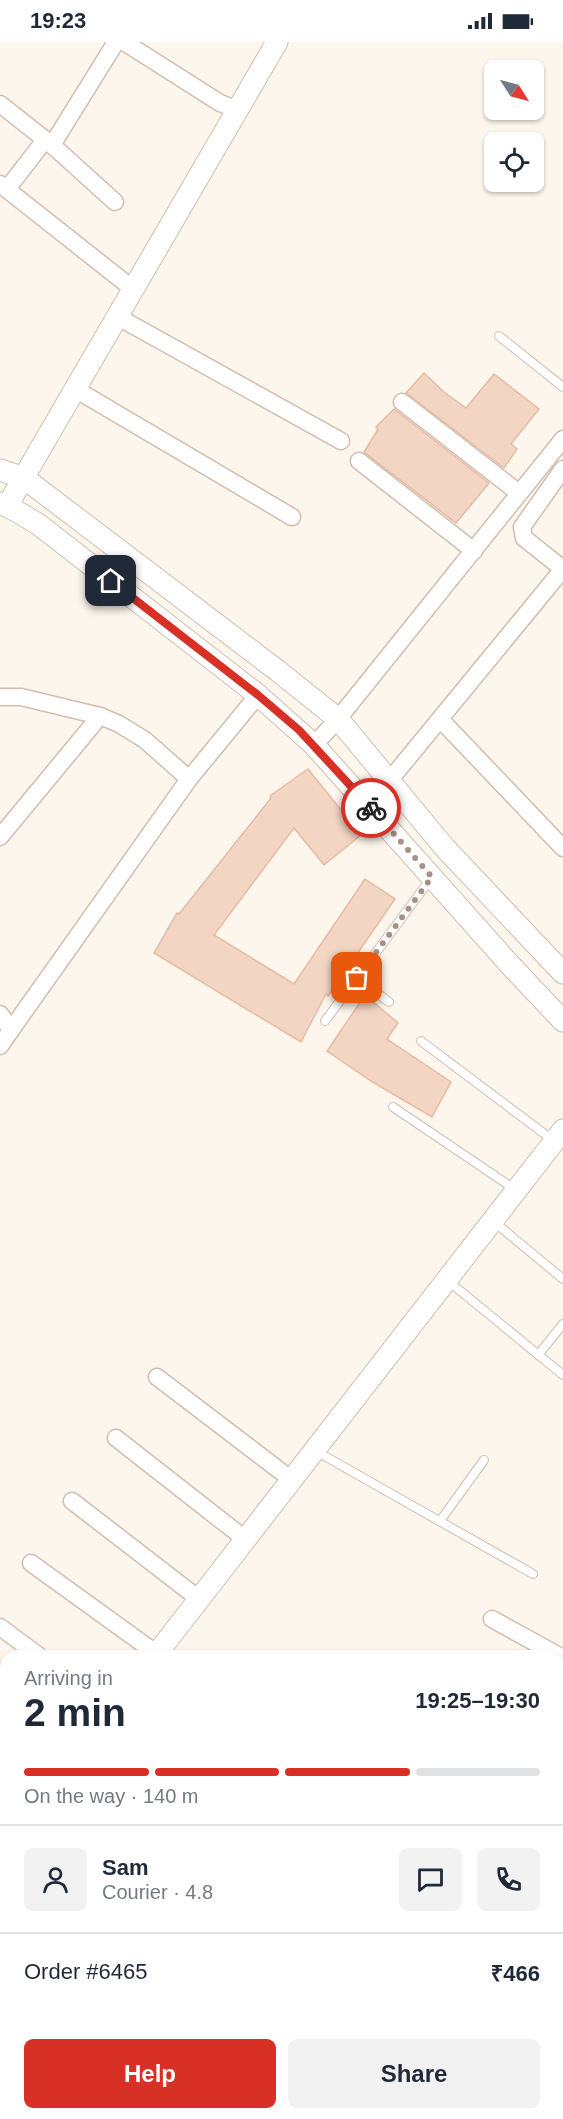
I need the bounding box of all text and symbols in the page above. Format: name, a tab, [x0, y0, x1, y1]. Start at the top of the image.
text: 19:23	[30, 8, 86, 33]
north arrow	[484, 60, 544, 120]
map controls	[484, 60, 544, 192]
button: locate	[484, 132, 544, 192]
pin	[85, 555, 136, 606]
icon: home	[94, 564, 127, 597]
courier	[341, 778, 401, 838]
icon: bike	[355, 792, 388, 825]
pin	[331, 952, 382, 1003]
icon: bag	[340, 961, 373, 994]
text: Arriving in	[24, 1667, 113, 1689]
text: 19:25–19:30	[415, 1688, 540, 1713]
text: 2 min	[24, 1691, 126, 1734]
text: On the way · 140 m	[24, 1785, 199, 1807]
button: person	[24, 1848, 87, 1911]
button: chat	[399, 1848, 462, 1911]
button: phone	[477, 1848, 540, 1911]
text: Sam	[102, 1855, 148, 1880]
text: Courier · 4.8	[102, 1881, 213, 1903]
text: Order #6465	[24, 1959, 148, 1984]
text: ₹466	[491, 1961, 540, 1986]
button: Help	[24, 2039, 276, 2108]
button: Share	[288, 2039, 540, 2108]

